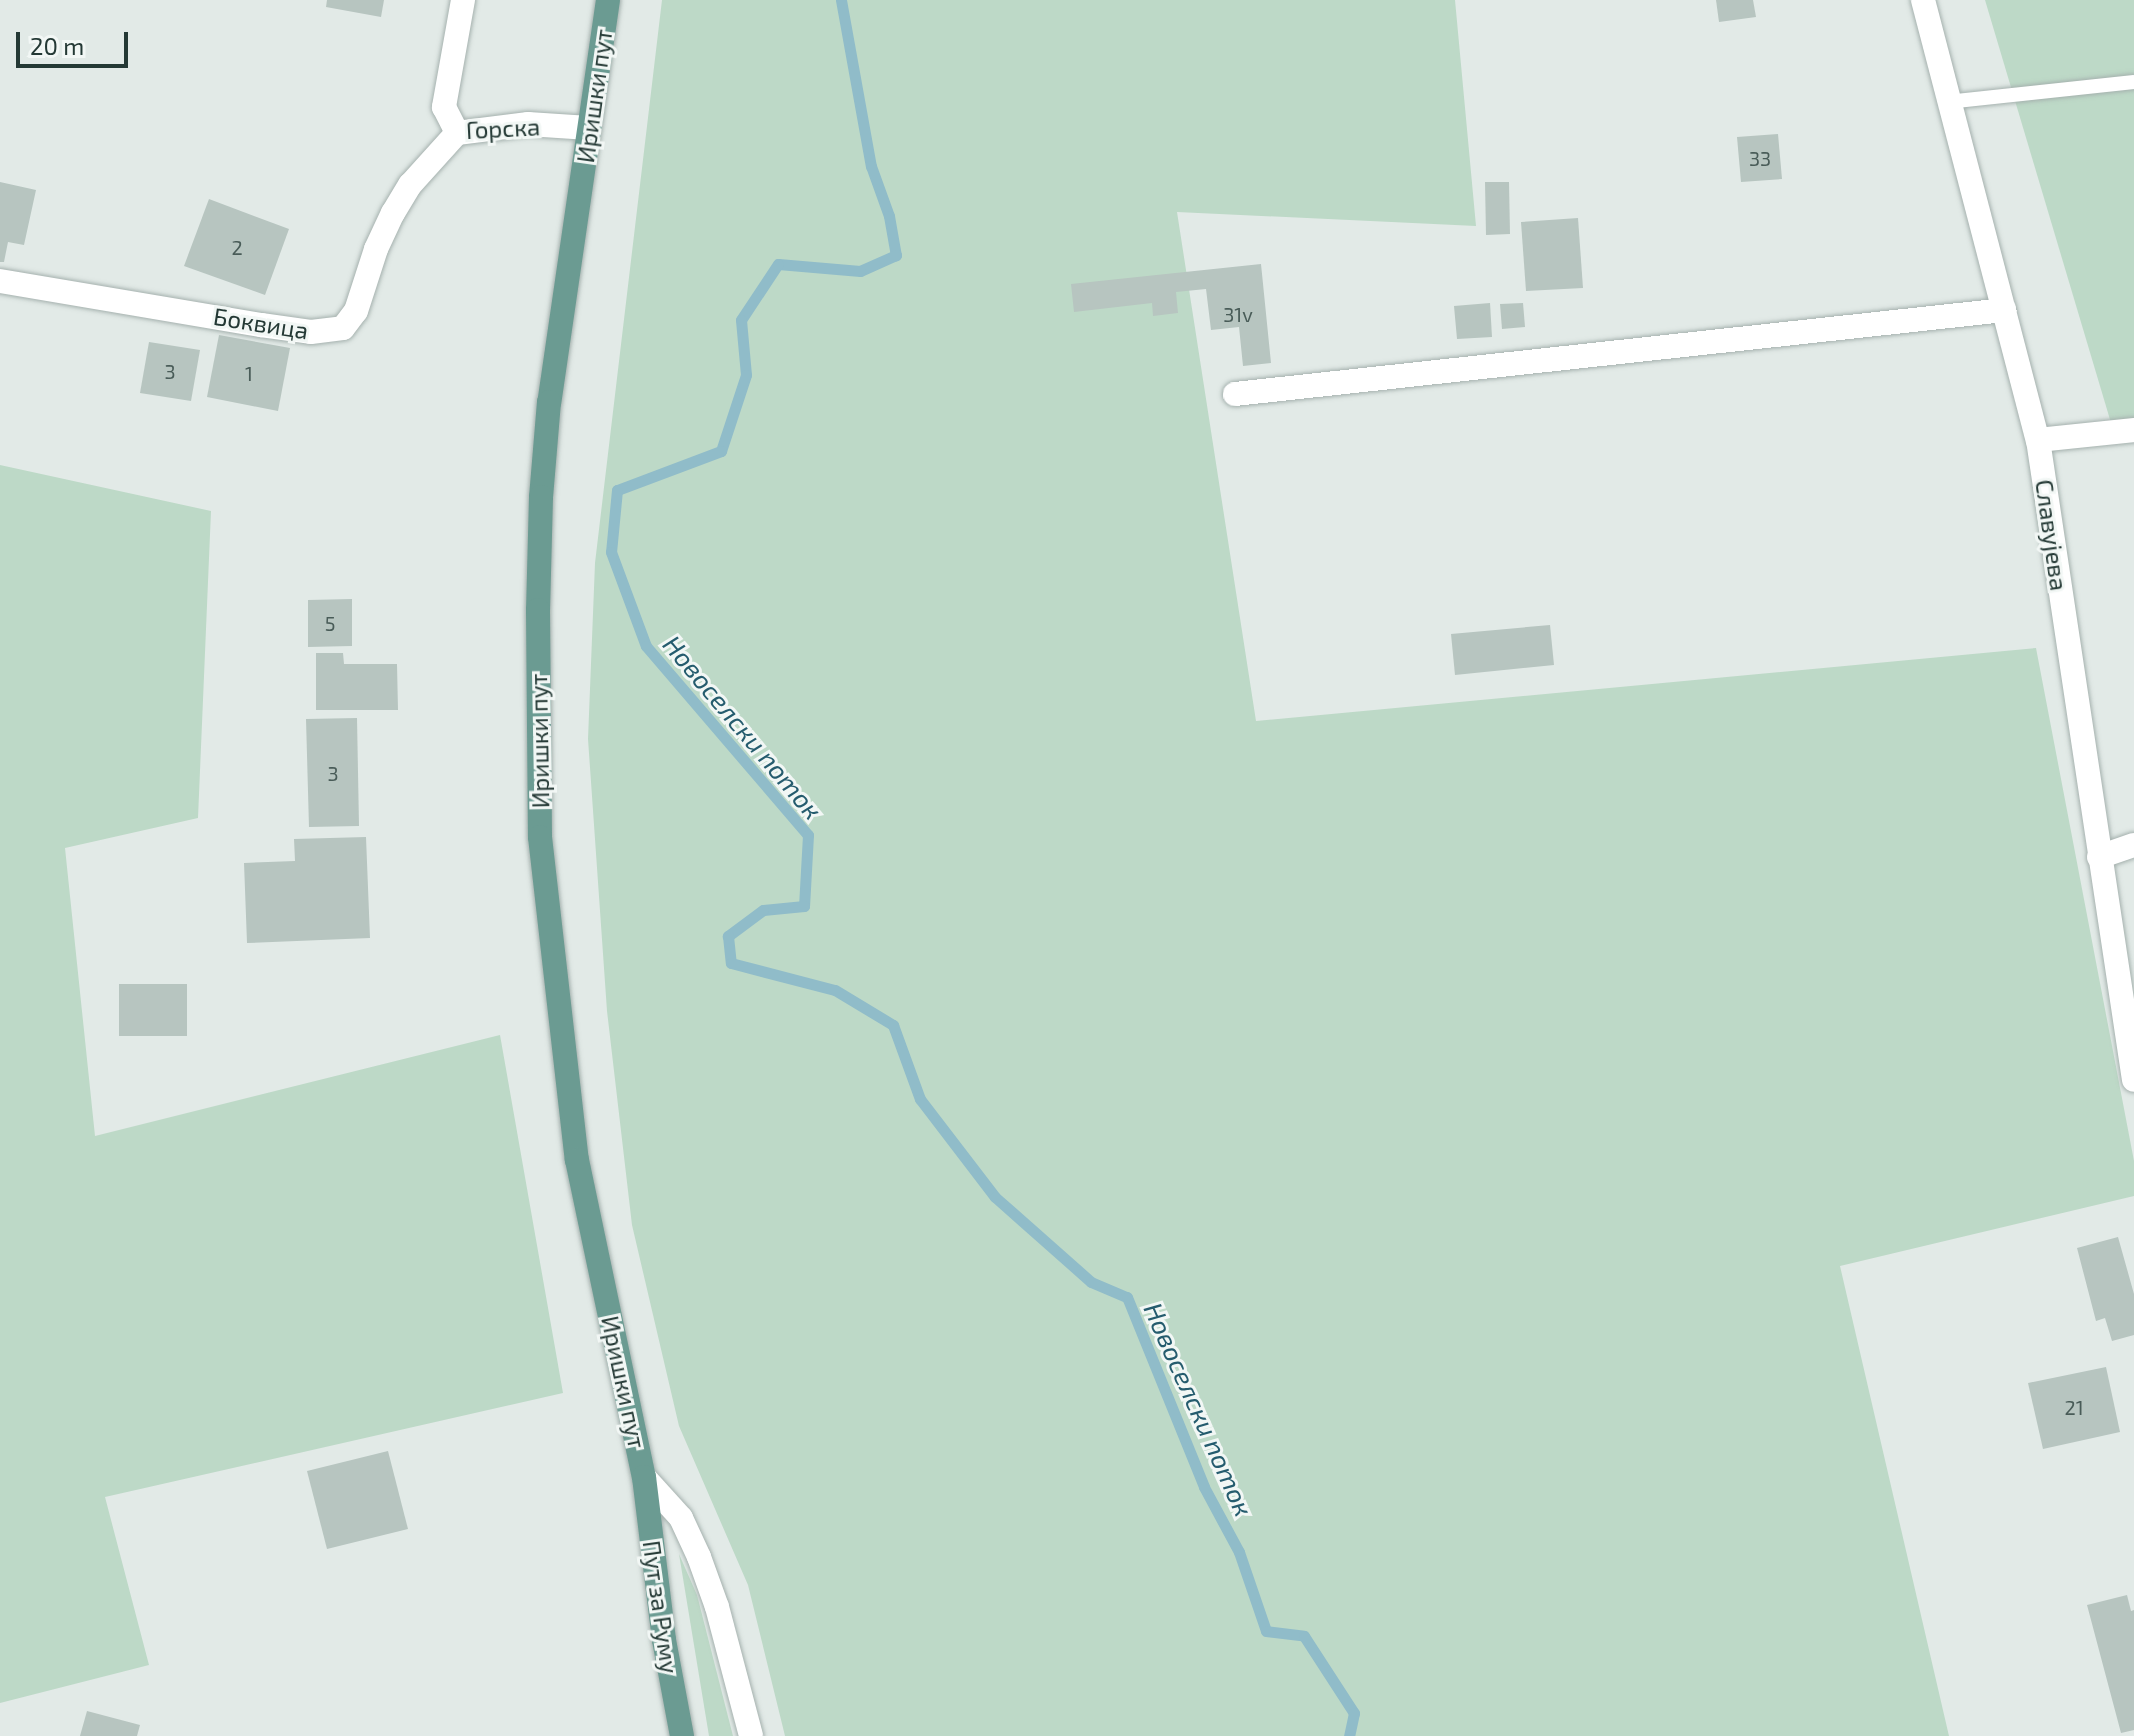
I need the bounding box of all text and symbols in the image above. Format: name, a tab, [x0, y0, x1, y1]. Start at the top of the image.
scale bar	[20, 16, 132, 66]
street label: Иришки пут	[570, 27, 618, 165]
text: 20 m	[30, 31, 84, 60]
street label: Горска	[465, 112, 541, 144]
house number: 33	[1749, 146, 1771, 170]
house number: 2	[231, 235, 243, 259]
street label: Боквица	[211, 301, 311, 345]
house number: 31v	[1223, 302, 1253, 326]
house number: 3	[164, 359, 176, 383]
house number: 1	[245, 361, 253, 385]
street label: Славујева	[2030, 478, 2074, 592]
house number: 5	[325, 611, 335, 635]
water label: Новоселски поток	[657, 629, 829, 825]
street label: Иришки пут	[523, 673, 555, 809]
house number: 3	[327, 761, 339, 785]
water label: Новоселски поток	[1138, 1297, 1260, 1521]
street label: Иришки пут	[596, 1313, 652, 1451]
house number: 21	[2064, 1395, 2084, 1419]
street label: Пут за Руму	[637, 1539, 685, 1675]

